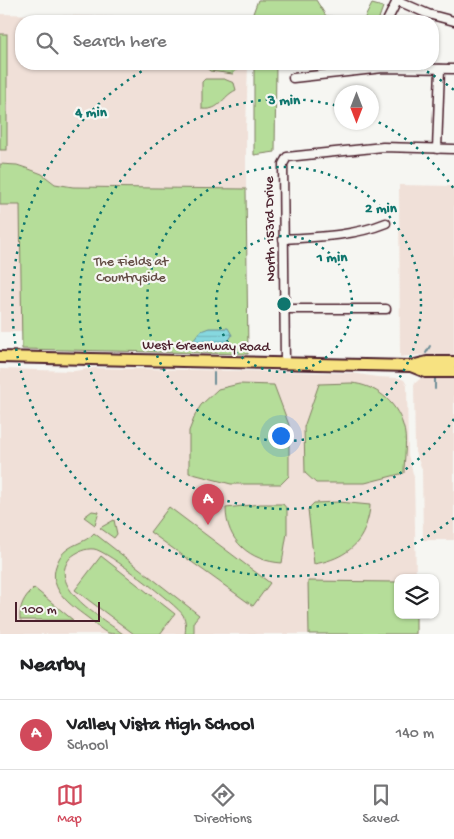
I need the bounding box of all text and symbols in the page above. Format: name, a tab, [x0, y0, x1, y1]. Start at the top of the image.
search box	[15, 15, 439, 70]
icon: search	[33, 29, 61, 57]
text: Search here	[73, 31, 167, 54]
north arrow	[334, 85, 379, 130]
text: 3 min	[267, 92, 301, 110]
text: 4 min	[74, 104, 108, 122]
street label: North 153rd Drive	[262, 175, 280, 282]
text: 2 min	[365, 200, 398, 218]
text: 1 min	[316, 249, 348, 267]
park label: The Fields at Countryside	[93, 254, 169, 287]
centre of rings	[275, 295, 293, 313]
street label: West Greenway Road	[142, 337, 272, 357]
your location	[268, 423, 294, 449]
pin: A	[192, 484, 224, 525]
map controls	[394, 574, 439, 619]
button: layers	[394, 574, 439, 619]
scale bar	[15, 599, 100, 622]
text: 100 m	[22, 602, 57, 619]
text: Nearby	[20, 654, 85, 679]
text: Valley Vista High School	[67, 714, 255, 737]
text: A	[31, 725, 41, 744]
text: 140 m	[396, 725, 434, 744]
text: School	[67, 737, 109, 756]
tab: Map	[56, 781, 84, 828]
tab: Directions	[195, 781, 252, 828]
tab: Saved	[363, 781, 398, 828]

